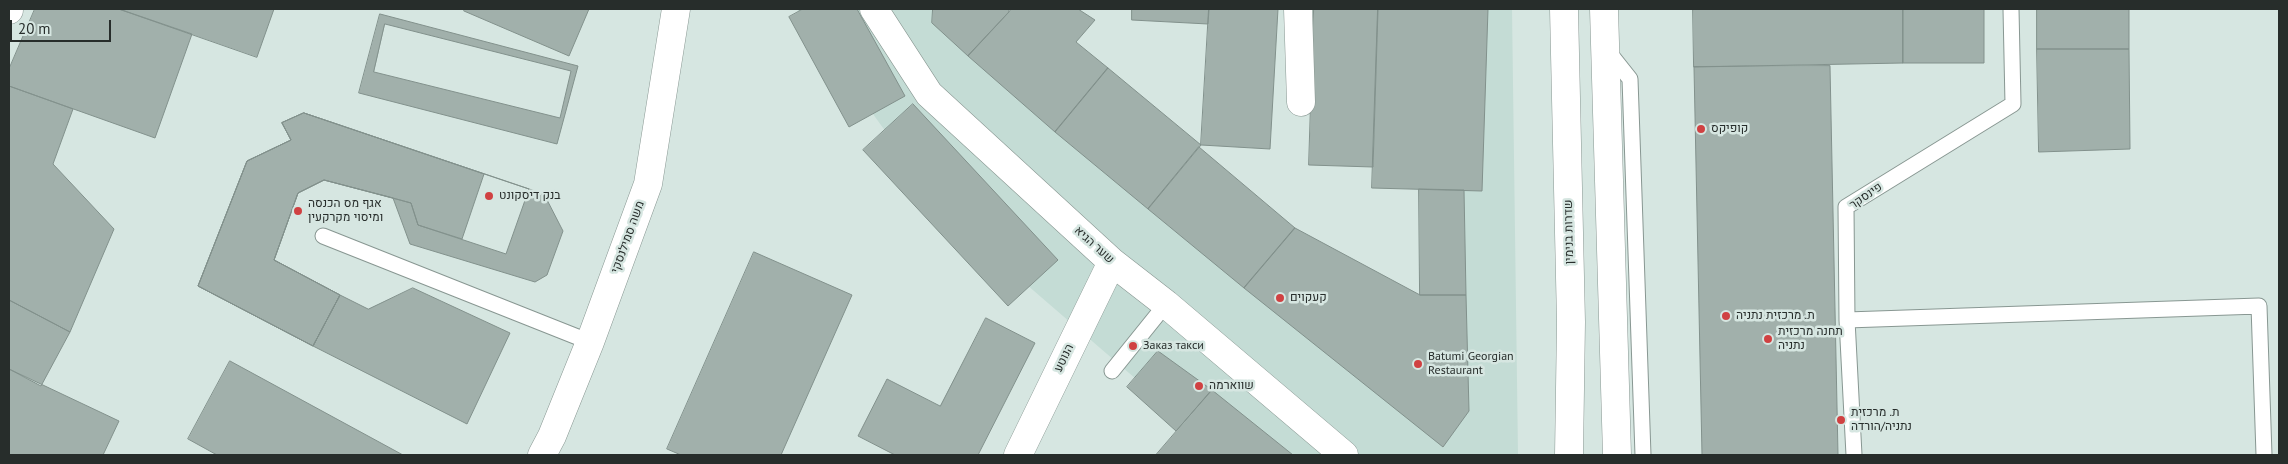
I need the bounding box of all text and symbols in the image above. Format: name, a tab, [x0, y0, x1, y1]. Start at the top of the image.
scale bar	[12, 10, 114, 42]
text: 20 m	[18, 19, 51, 38]
place label: קופיקס	[1711, 122, 1748, 136]
marker: קופיקס	[1695, 123, 1707, 135]
street label: פינסקר	[1847, 180, 1885, 212]
place label: בנק דיסקונט	[499, 189, 561, 203]
marker: בנק דיסקונט	[483, 190, 495, 202]
place label: אגף מס הכנסה ומיסוי מקרקעין	[308, 197, 383, 225]
street label: משה סמילנסקי	[608, 199, 648, 275]
street label: שדרות בנימין	[1561, 199, 1577, 265]
marker: אגף מס הכנסה ומיסוי מקרקעין	[292, 205, 304, 217]
street label: שער הגיא	[1071, 223, 1117, 267]
place label: קעקוים	[1290, 291, 1327, 305]
marker: קעקוים	[1274, 292, 1286, 304]
place label: ת. מרכזית נתניה	[1736, 309, 1815, 323]
marker: ת. מרכזית נתניה	[1720, 310, 1732, 322]
place label: תחנה מרכזית נתניה	[1778, 325, 1843, 353]
marker: תחנה מרכזית נתניה	[1762, 333, 1774, 345]
place label: Заказ такси	[1143, 339, 1204, 353]
marker: Заказ такси	[1127, 340, 1139, 352]
street label: הנוטע	[1051, 342, 1077, 374]
place label: Batumi Georgian Restaurant	[1428, 350, 1514, 378]
marker: Batumi Georgian Restaurant	[1412, 358, 1424, 370]
place label: שווארמה	[1209, 379, 1254, 393]
marker: שווארמה	[1193, 380, 1205, 392]
place label: ת. מרכזית נתניה/הורדה	[1851, 406, 1912, 434]
marker: ת. מרכזית נתניה/הורדה	[1835, 414, 1847, 426]

